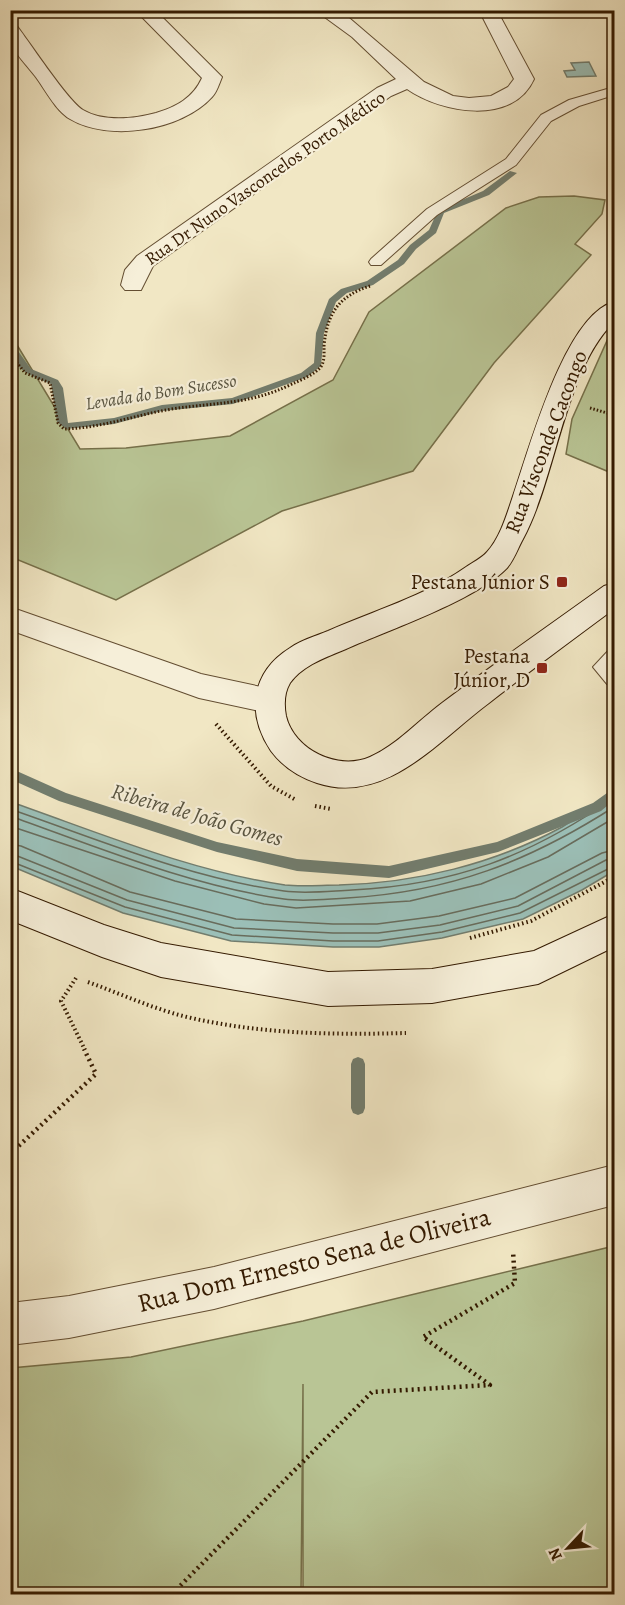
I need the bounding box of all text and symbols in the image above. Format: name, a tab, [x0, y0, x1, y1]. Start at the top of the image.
street label: Rua Dr Nuno Vasconcelos Porto Médico	[140, 85, 390, 271]
street label: Rua Visconde Cacongo	[498, 347, 594, 537]
water label: Levada do Bom Sucesso	[84, 368, 238, 416]
place label: Pestana Júnior S	[411, 568, 550, 596]
marker: Pestana Júnior S	[555, 575, 569, 589]
place label: Pestana Júnior, D	[453, 642, 530, 694]
marker: Pestana Júnior, D	[535, 661, 549, 675]
water label: Ribeira de João Gomes	[108, 776, 287, 854]
street label: Rua Dom Ernesto Sena de Oliveira	[134, 1199, 494, 1321]
north arrow	[538, 1518, 598, 1578]
text: N	[543, 1544, 568, 1564]

